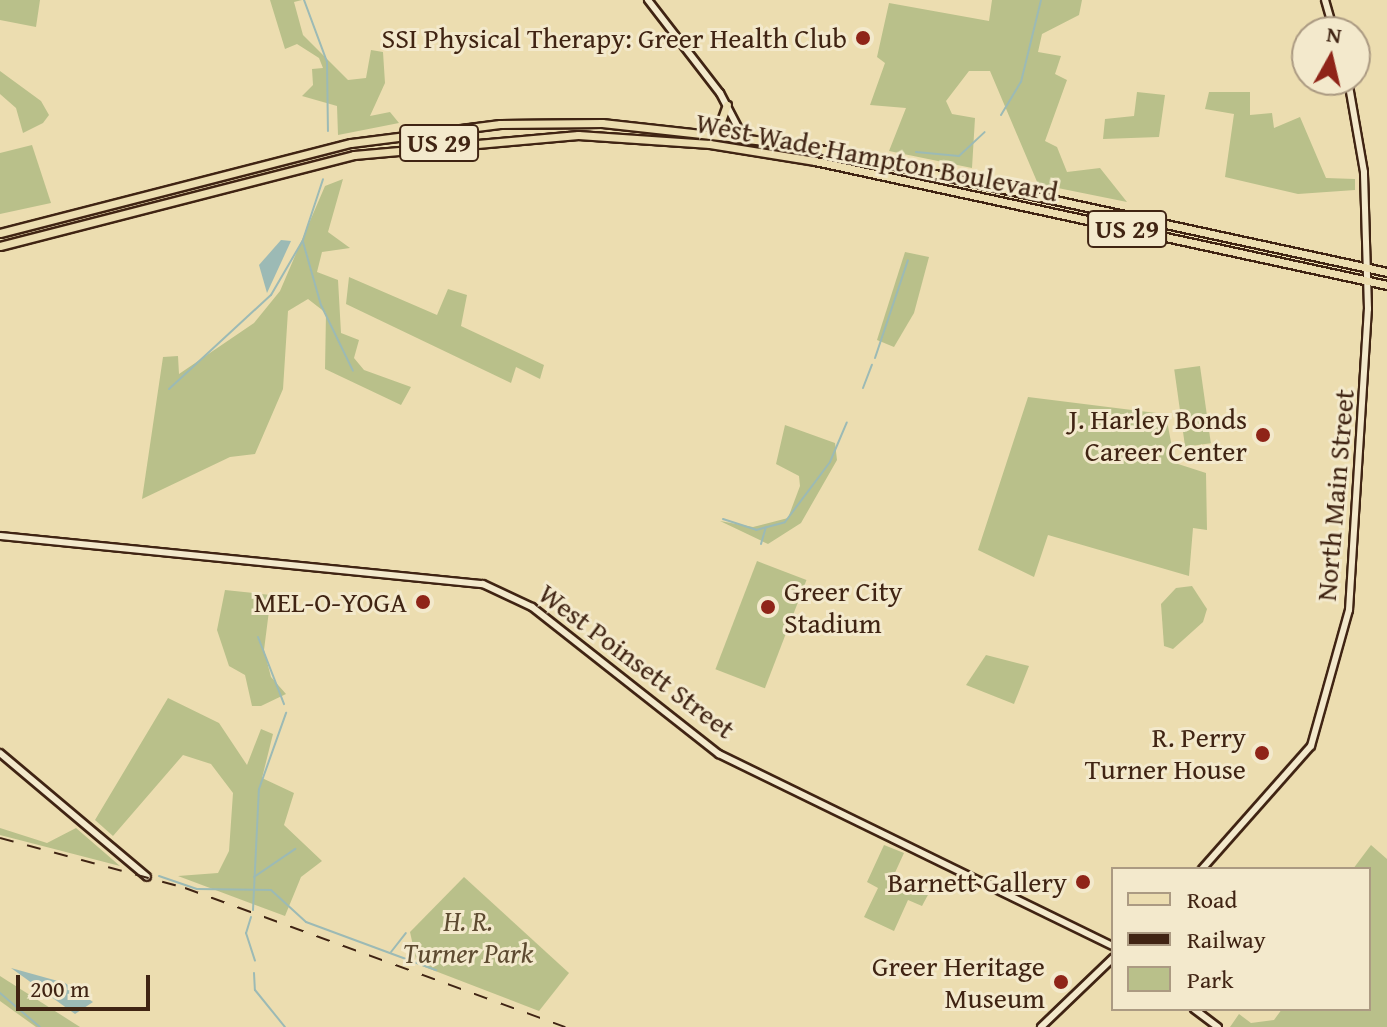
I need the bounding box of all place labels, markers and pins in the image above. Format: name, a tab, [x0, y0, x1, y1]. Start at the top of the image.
place label: SSI Physical Therapy: Greer Health Club	[382, 21, 847, 55]
marker: SSI Physical Therapy: Greer Health Club	[854, 29, 872, 47]
place label: J. Harley Bonds Career Center	[1069, 402, 1247, 468]
marker: J. Harley Bonds Career Center	[1254, 426, 1272, 444]
place label: Greer City Stadium	[784, 574, 903, 640]
place label: MEL-O-YOGA	[254, 585, 407, 619]
marker: MEL-O-YOGA	[414, 593, 432, 611]
marker: Greer City Stadium	[759, 598, 777, 616]
place label: R. Perry Turner House	[1085, 720, 1246, 786]
marker: R. Perry Turner House	[1253, 744, 1271, 762]
place label: Barnett Gallery	[887, 865, 1067, 899]
marker: Barnett Gallery	[1074, 873, 1092, 891]
place label: Greer Heritage Museum	[872, 949, 1045, 1015]
marker: Greer Heritage Museum	[1052, 973, 1070, 991]

